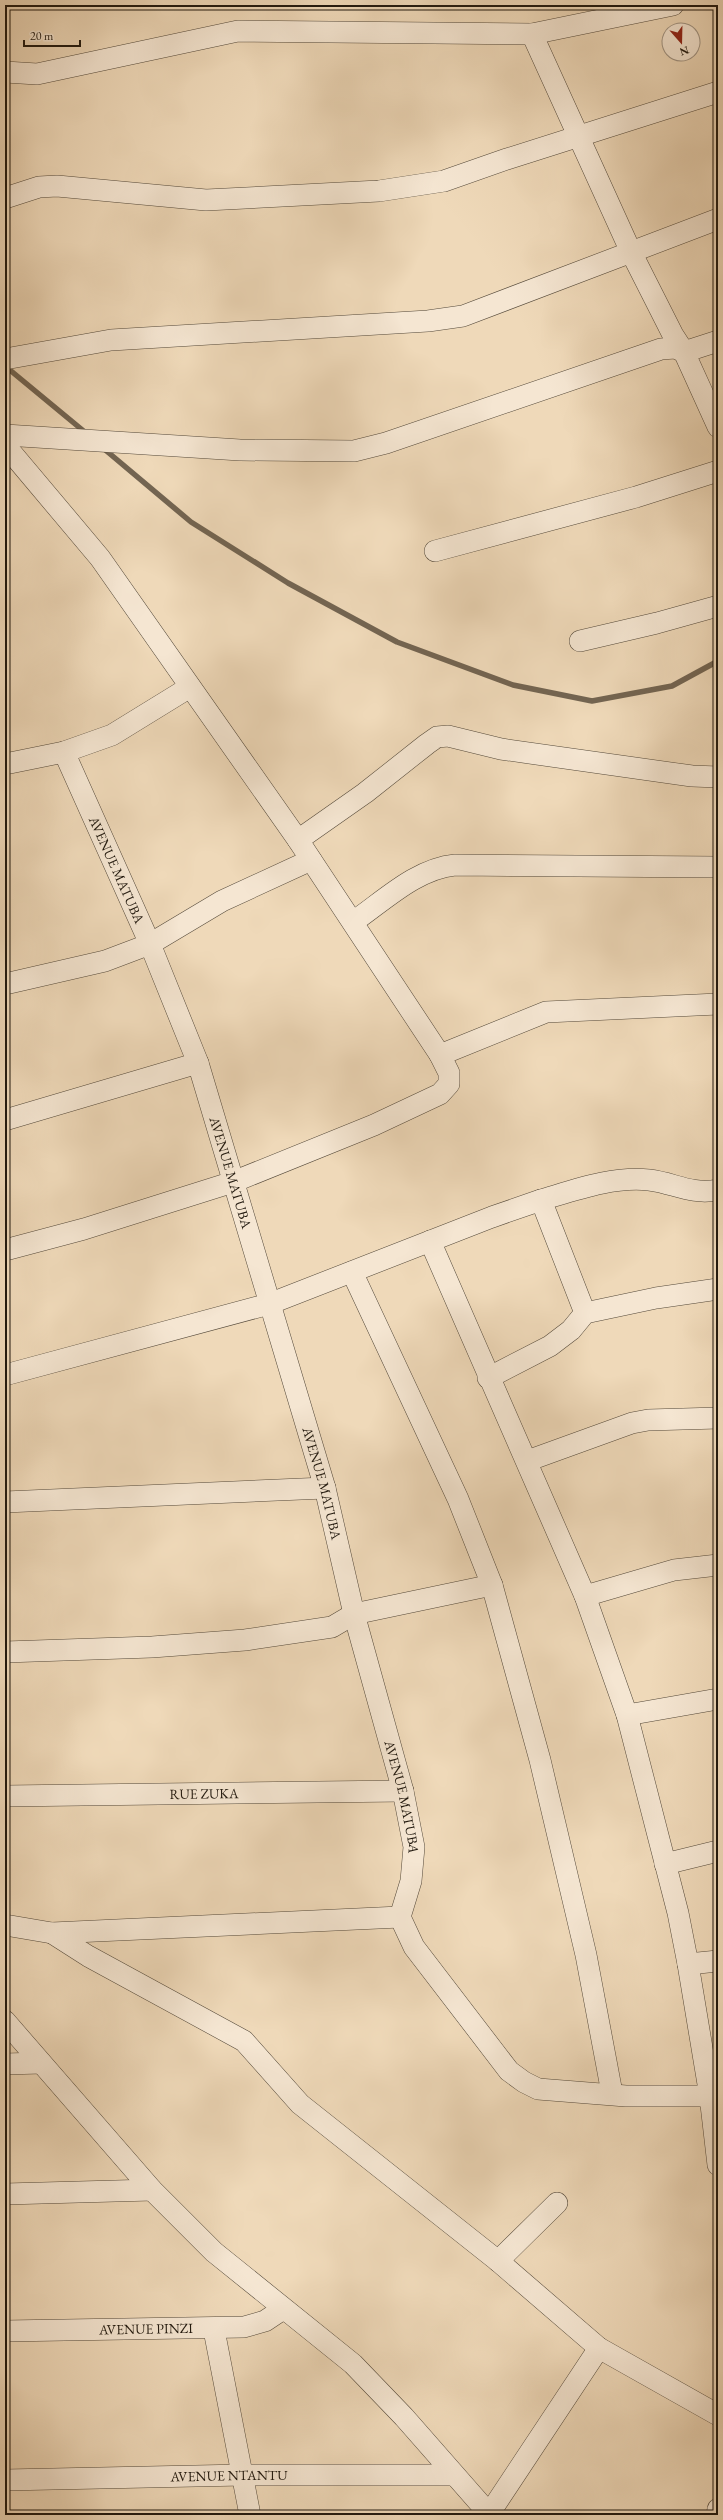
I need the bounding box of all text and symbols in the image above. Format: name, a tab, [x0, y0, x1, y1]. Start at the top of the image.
scale bar	[24, 22, 80, 48]
north arrow	[661, 22, 701, 62]
text: 20 m	[30, 28, 54, 44]
text: N	[678, 43, 691, 60]
street label: AVENUE MATUBA	[84, 812, 149, 927]
street label: AVENUE MATUBA	[205, 1113, 256, 1231]
street label: AVENUE MATUBA	[298, 1424, 346, 1542]
street label: AVENUE MATUBA	[380, 1737, 423, 1855]
street label: RUE ZUKA	[169, 1784, 239, 1803]
street label: AVENUE PINZI	[98, 2319, 193, 2338]
street label: AVENUE NTANTU	[169, 2466, 288, 2486]

